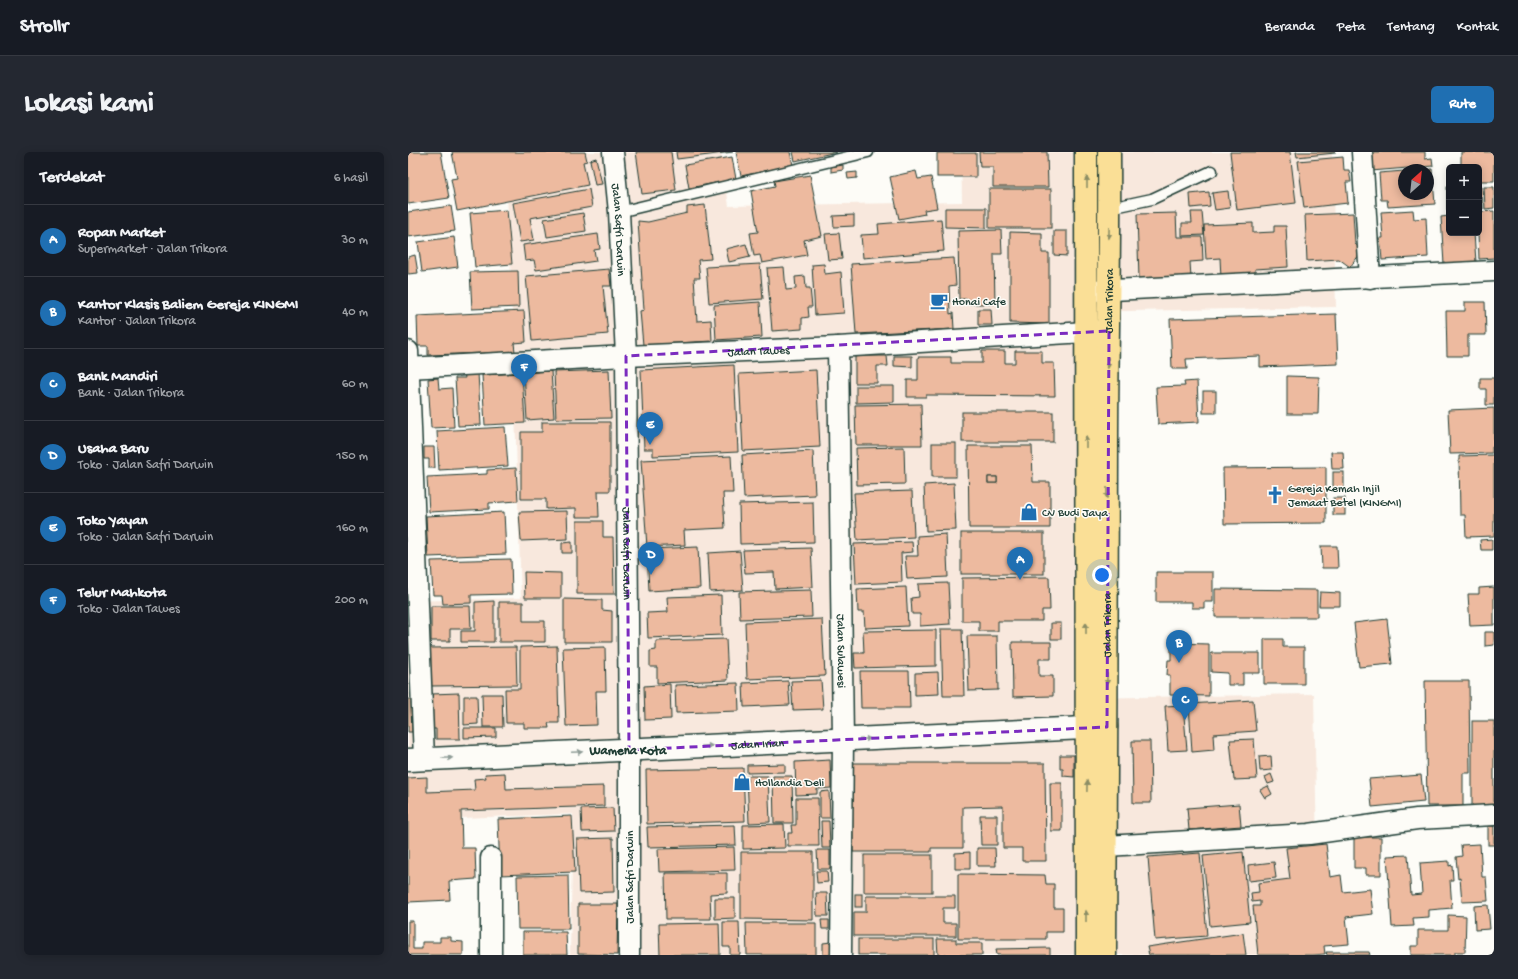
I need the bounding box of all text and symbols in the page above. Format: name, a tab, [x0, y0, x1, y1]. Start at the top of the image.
text: Strollr	[20, 16, 68, 39]
text: Beranda	[1265, 19, 1315, 36]
text: Peta	[1337, 19, 1365, 36]
text: Tentang	[1387, 19, 1435, 36]
text: Kontak	[1457, 19, 1498, 36]
button: Rute	[1431, 86, 1494, 123]
text: Lokasi kami	[24, 88, 154, 121]
north arrow	[1398, 164, 1434, 200]
map controls	[1446, 164, 1482, 236]
button: +	[1446, 164, 1482, 200]
text: Terdekat	[40, 168, 104, 188]
text: 6 hasil	[334, 171, 368, 186]
one-way arrow	[1084, 175, 1090, 188]
street label: Jalan Safri Darwin	[607, 183, 627, 277]
button: −	[1446, 200, 1482, 236]
text: Ropan Market	[78, 224, 165, 242]
one-way arrow	[1106, 227, 1112, 240]
text: A	[49, 233, 57, 248]
text: 30 m	[342, 233, 368, 248]
text: Supermarket · Jalan Trikora	[78, 242, 227, 257]
street label: Jalan Trikora	[1103, 268, 1118, 333]
cafe icon: Honai Cafe	[929, 291, 949, 311]
text: Kantor Klasis Baliem Gereja KINGMI	[78, 296, 298, 314]
place label: Honai Cafe	[952, 296, 1007, 310]
text: B	[50, 305, 56, 320]
text: 40 m	[342, 305, 368, 320]
text: Kantor · Jalan Trikora	[78, 314, 196, 329]
street label: Jalan Tawes	[727, 344, 791, 361]
pin: F	[511, 354, 537, 387]
one-way arrow	[1105, 357, 1111, 370]
text: Bank Mandiri	[78, 368, 158, 386]
text: C	[49, 377, 57, 392]
text: 60 m	[342, 377, 368, 392]
text: Bank · Jalan Trikora	[78, 386, 184, 401]
pin: E	[637, 412, 663, 445]
one-way arrow	[1083, 435, 1089, 448]
text: Usaha Baru	[78, 440, 149, 458]
text: D	[49, 449, 57, 464]
text: 150 m	[336, 449, 368, 464]
text: Toko · Jalan Safri Darwin	[78, 458, 213, 473]
place label: Gereja Kemah Injil Jemaat Betel (KINGMI)	[1288, 483, 1402, 511]
church icon: Gereja Kemah Injil Jemaat Betel (KINGMI)	[1265, 485, 1285, 505]
one-way arrow	[1104, 487, 1110, 500]
shop icon: CV Budi Jaya	[1019, 502, 1039, 522]
street label: Jalan Safri Darwin	[618, 507, 633, 600]
place label: CV Budi Jaya	[1042, 507, 1108, 521]
text: Toko Yayan	[78, 512, 148, 530]
text: E	[49, 521, 57, 536]
text: 160 m	[336, 521, 368, 536]
text: Toko · Jalan Safri Darwin	[78, 530, 213, 545]
pin: D	[638, 542, 664, 575]
pin: A	[1007, 547, 1033, 580]
your location	[1092, 565, 1112, 585]
text: Telur Mahkota	[78, 584, 166, 602]
street label: Jalan Trikora	[1101, 592, 1116, 657]
text: F	[50, 593, 56, 608]
text: 200 m	[335, 593, 368, 608]
text: Toko · Jalan Tawes	[78, 602, 180, 617]
street label: Jalan Sulawesi	[832, 614, 847, 688]
one-way arrow	[1083, 621, 1089, 634]
pin: B	[1166, 630, 1192, 663]
one-way arrow	[1104, 673, 1110, 686]
pin: C	[1172, 687, 1198, 720]
one-way arrow	[859, 736, 871, 743]
street label: Jalan Irian	[731, 737, 785, 754]
one-way arrow	[701, 743, 713, 750]
district label: Wamena Kota	[588, 744, 667, 759]
one-way arrow	[571, 749, 583, 756]
one-way arrow	[441, 755, 454, 761]
shop icon: Hollandia Deli	[732, 772, 752, 792]
place label: Hollandia Deli	[755, 777, 825, 791]
one-way arrow	[1083, 780, 1090, 792]
street label: Jalan Safri Darwin	[624, 830, 638, 923]
one-way arrow	[1083, 909, 1089, 922]

